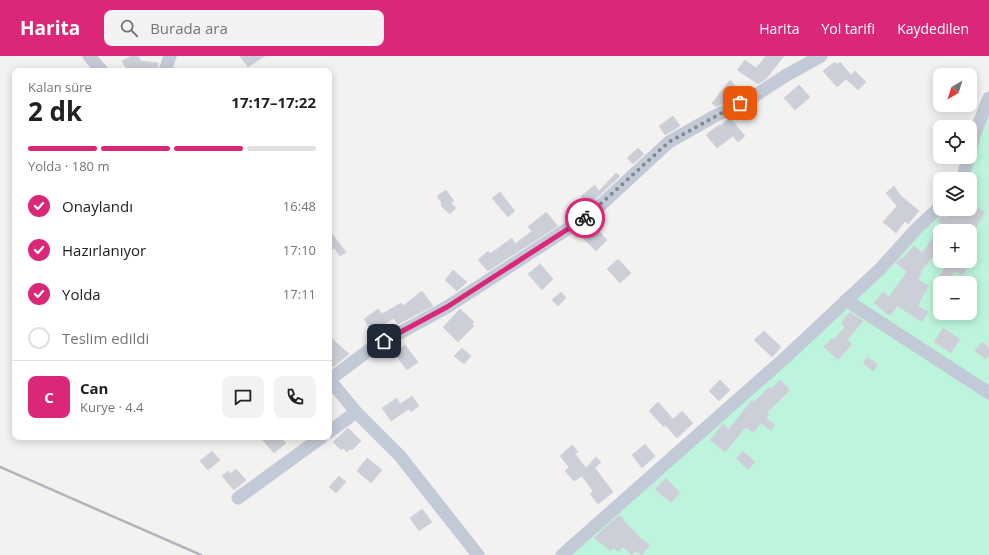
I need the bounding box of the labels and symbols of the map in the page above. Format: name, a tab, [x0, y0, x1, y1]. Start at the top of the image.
north arrow	[933, 68, 977, 112]
pin	[723, 86, 757, 120]
courier	[565, 198, 605, 238]
pin	[367, 324, 401, 358]

